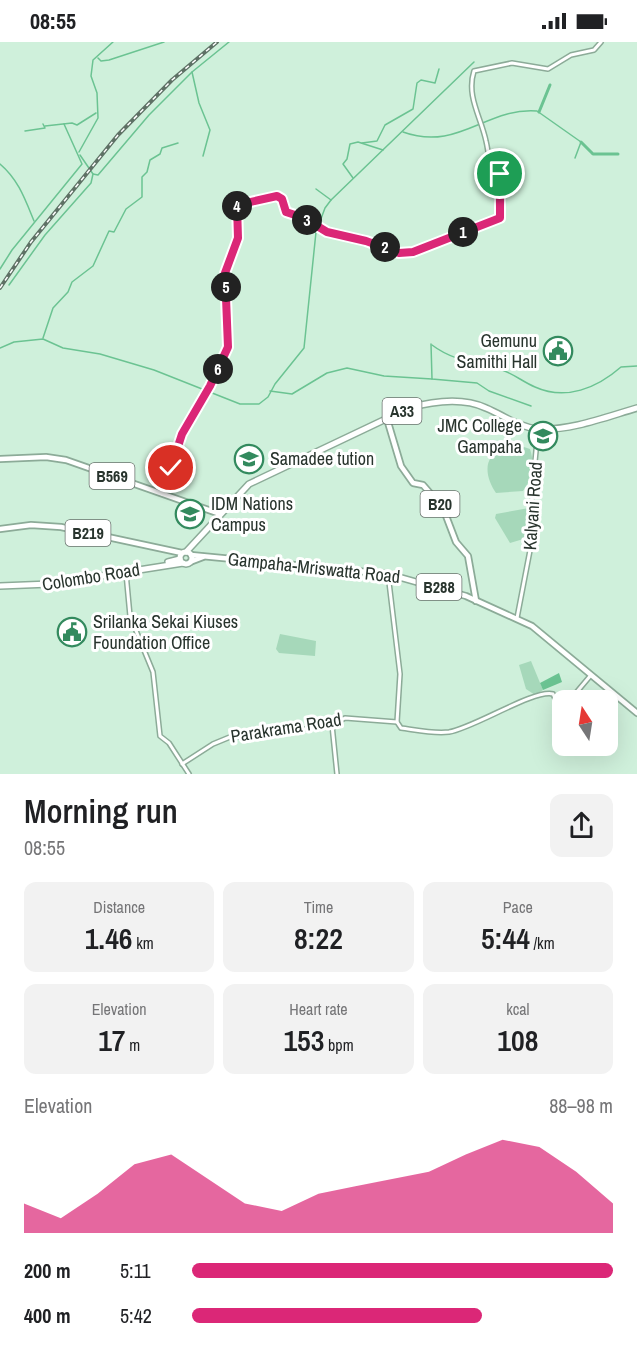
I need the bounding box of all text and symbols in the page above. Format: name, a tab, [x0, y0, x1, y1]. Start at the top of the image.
text: 08:55	[30, 6, 76, 36]
pin	[474, 148, 525, 199]
icon: arrive	[483, 157, 516, 190]
pin: 4	[222, 191, 252, 221]
text: 4	[233, 195, 241, 217]
pin: 3	[292, 205, 322, 235]
text: 3	[303, 209, 311, 231]
pin: 1	[448, 217, 478, 247]
text: 1	[459, 221, 467, 243]
pin: 2	[370, 232, 400, 262]
text: 2	[381, 236, 389, 258]
pin: 5	[211, 272, 241, 302]
text: 5	[222, 276, 230, 298]
place label: Gemunu Samithi Hall	[457, 328, 537, 374]
public building icon: Gemunu Samithi Hall	[542, 335, 574, 367]
pin: 6	[203, 354, 233, 384]
text: 6	[214, 358, 222, 380]
road number: A33	[382, 398, 422, 424]
place label: JMC College Gampaha	[438, 413, 522, 459]
school or university icon: JMC College Gampaha	[527, 420, 559, 452]
pin	[145, 442, 196, 493]
school or university icon: Samadee tution	[233, 443, 265, 475]
place label: Samadee tution	[270, 446, 374, 471]
icon: check	[154, 451, 187, 484]
street label: Kalyani Road	[517, 461, 548, 551]
road number: B569	[90, 463, 134, 489]
place label: IDM Nations Campus	[211, 491, 293, 537]
road number: B20	[420, 491, 460, 517]
school or university icon: IDM Nations Campus	[174, 498, 206, 530]
road number: B219	[66, 520, 110, 546]
street label: Gampaha-Mriswatta Road	[227, 546, 401, 589]
street label: Colombo Road	[40, 556, 141, 597]
road number: B288	[416, 574, 462, 600]
place label: Srilanka Sekai Kiuses Foundation Office	[93, 609, 238, 655]
public building icon: Srilanka Sekai Kiuses Foundation Office	[56, 616, 88, 648]
north arrow	[552, 690, 618, 756]
map controls	[552, 690, 618, 756]
street label: Parakrama Road	[229, 706, 343, 749]
text: Morning run	[24, 789, 178, 833]
button: share	[550, 794, 613, 857]
text: 08:55	[24, 834, 65, 861]
text: Distance	[93, 896, 145, 918]
text: Time	[304, 896, 333, 918]
text: Pace	[503, 896, 533, 918]
text: 1.46	[85, 918, 133, 958]
text: 8:22	[294, 918, 343, 958]
text: 5:44	[481, 918, 530, 958]
text: km	[133, 932, 154, 954]
text: /km	[530, 932, 555, 954]
text: Elevation	[92, 998, 147, 1020]
text: Heart rate	[289, 998, 348, 1020]
text: kcal	[506, 998, 529, 1020]
text: 17	[98, 1020, 126, 1060]
text: 153	[283, 1020, 324, 1060]
text: 108	[497, 1020, 538, 1060]
text: m	[126, 1034, 140, 1056]
text: bpm	[324, 1034, 354, 1056]
text: Elevation	[24, 1092, 92, 1119]
text: 88–98 m	[549, 1092, 613, 1119]
text: 200 m	[24, 1257, 71, 1284]
text: 5:11	[120, 1257, 151, 1284]
text: 400 m	[24, 1302, 71, 1329]
text: 5:42	[120, 1302, 152, 1329]

